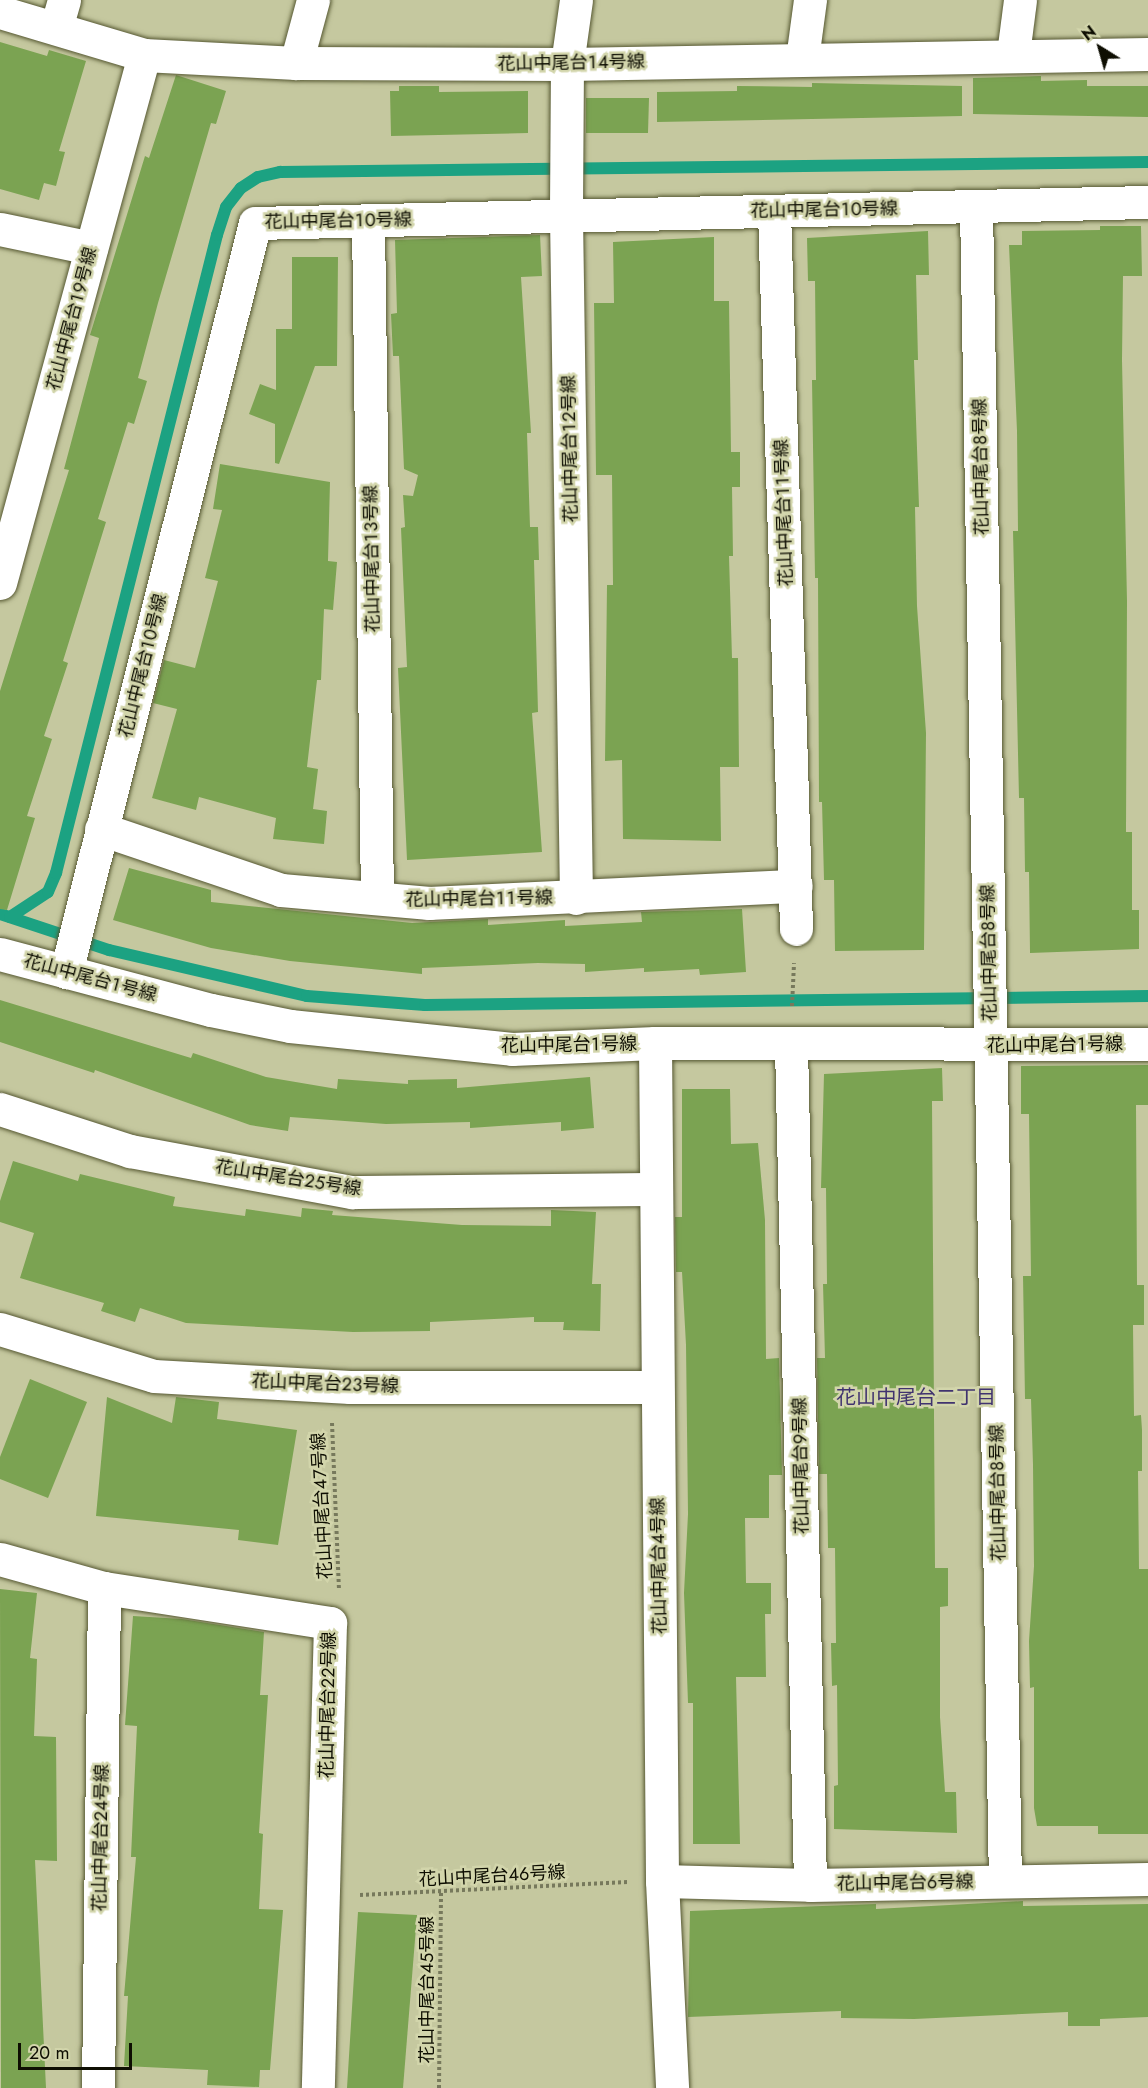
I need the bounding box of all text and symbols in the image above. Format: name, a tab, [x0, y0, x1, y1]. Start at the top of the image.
north arrow	[1070, 18, 1130, 78]
text: N	[1077, 20, 1101, 46]
street label: 花山中尾台１４号線	[497, 51, 645, 75]
street label: 花山中尾台１０号線	[750, 198, 898, 222]
street label: 花山中尾台１０号線	[264, 209, 412, 233]
street label: 花山中尾台１９号線	[43, 245, 101, 393]
street label: 花山中尾台１２号線	[558, 375, 582, 523]
street label: 花山中尾台８号線	[969, 399, 993, 535]
street label: 花山中尾台１１号線	[771, 439, 797, 587]
street label: 花山中尾台１３号線	[360, 485, 384, 633]
street label: 花山中尾台１０号線	[115, 592, 171, 740]
street label: 花山中尾台８号線	[977, 885, 1001, 1021]
street label: 花山中尾台１１号線	[405, 887, 553, 911]
street label: 花山中尾台１号線	[21, 950, 159, 1006]
street label: 花山中尾台１号線	[501, 1033, 637, 1057]
street label: 花山中尾台１号線	[987, 1033, 1123, 1057]
street label: 花山中尾台２５号線	[214, 1156, 362, 1200]
street label: 花山中尾台２３号線	[251, 1371, 399, 1397]
district label: 花山中尾台二丁目	[836, 1385, 996, 1409]
street label: 花山中尾台９号線	[789, 1398, 813, 1534]
street label: 花山中尾台８号線	[986, 1425, 1010, 1561]
street label: 花山中尾台４７号線	[307, 1432, 337, 1580]
street label: 花山中尾台４号線	[647, 1498, 671, 1634]
street label: 花山中尾台２２号線	[316, 1631, 340, 1779]
street label: 花山中尾台２４号線	[89, 1764, 113, 1912]
street label: 花山中尾台４６号線	[418, 1861, 566, 1891]
street label: 花山中尾台６号線	[837, 1871, 973, 1895]
street label: 花山中尾台４５号線	[416, 1917, 438, 2063]
scale bar	[21, 2031, 135, 2069]
text: 20 m	[29, 2040, 69, 2066]

